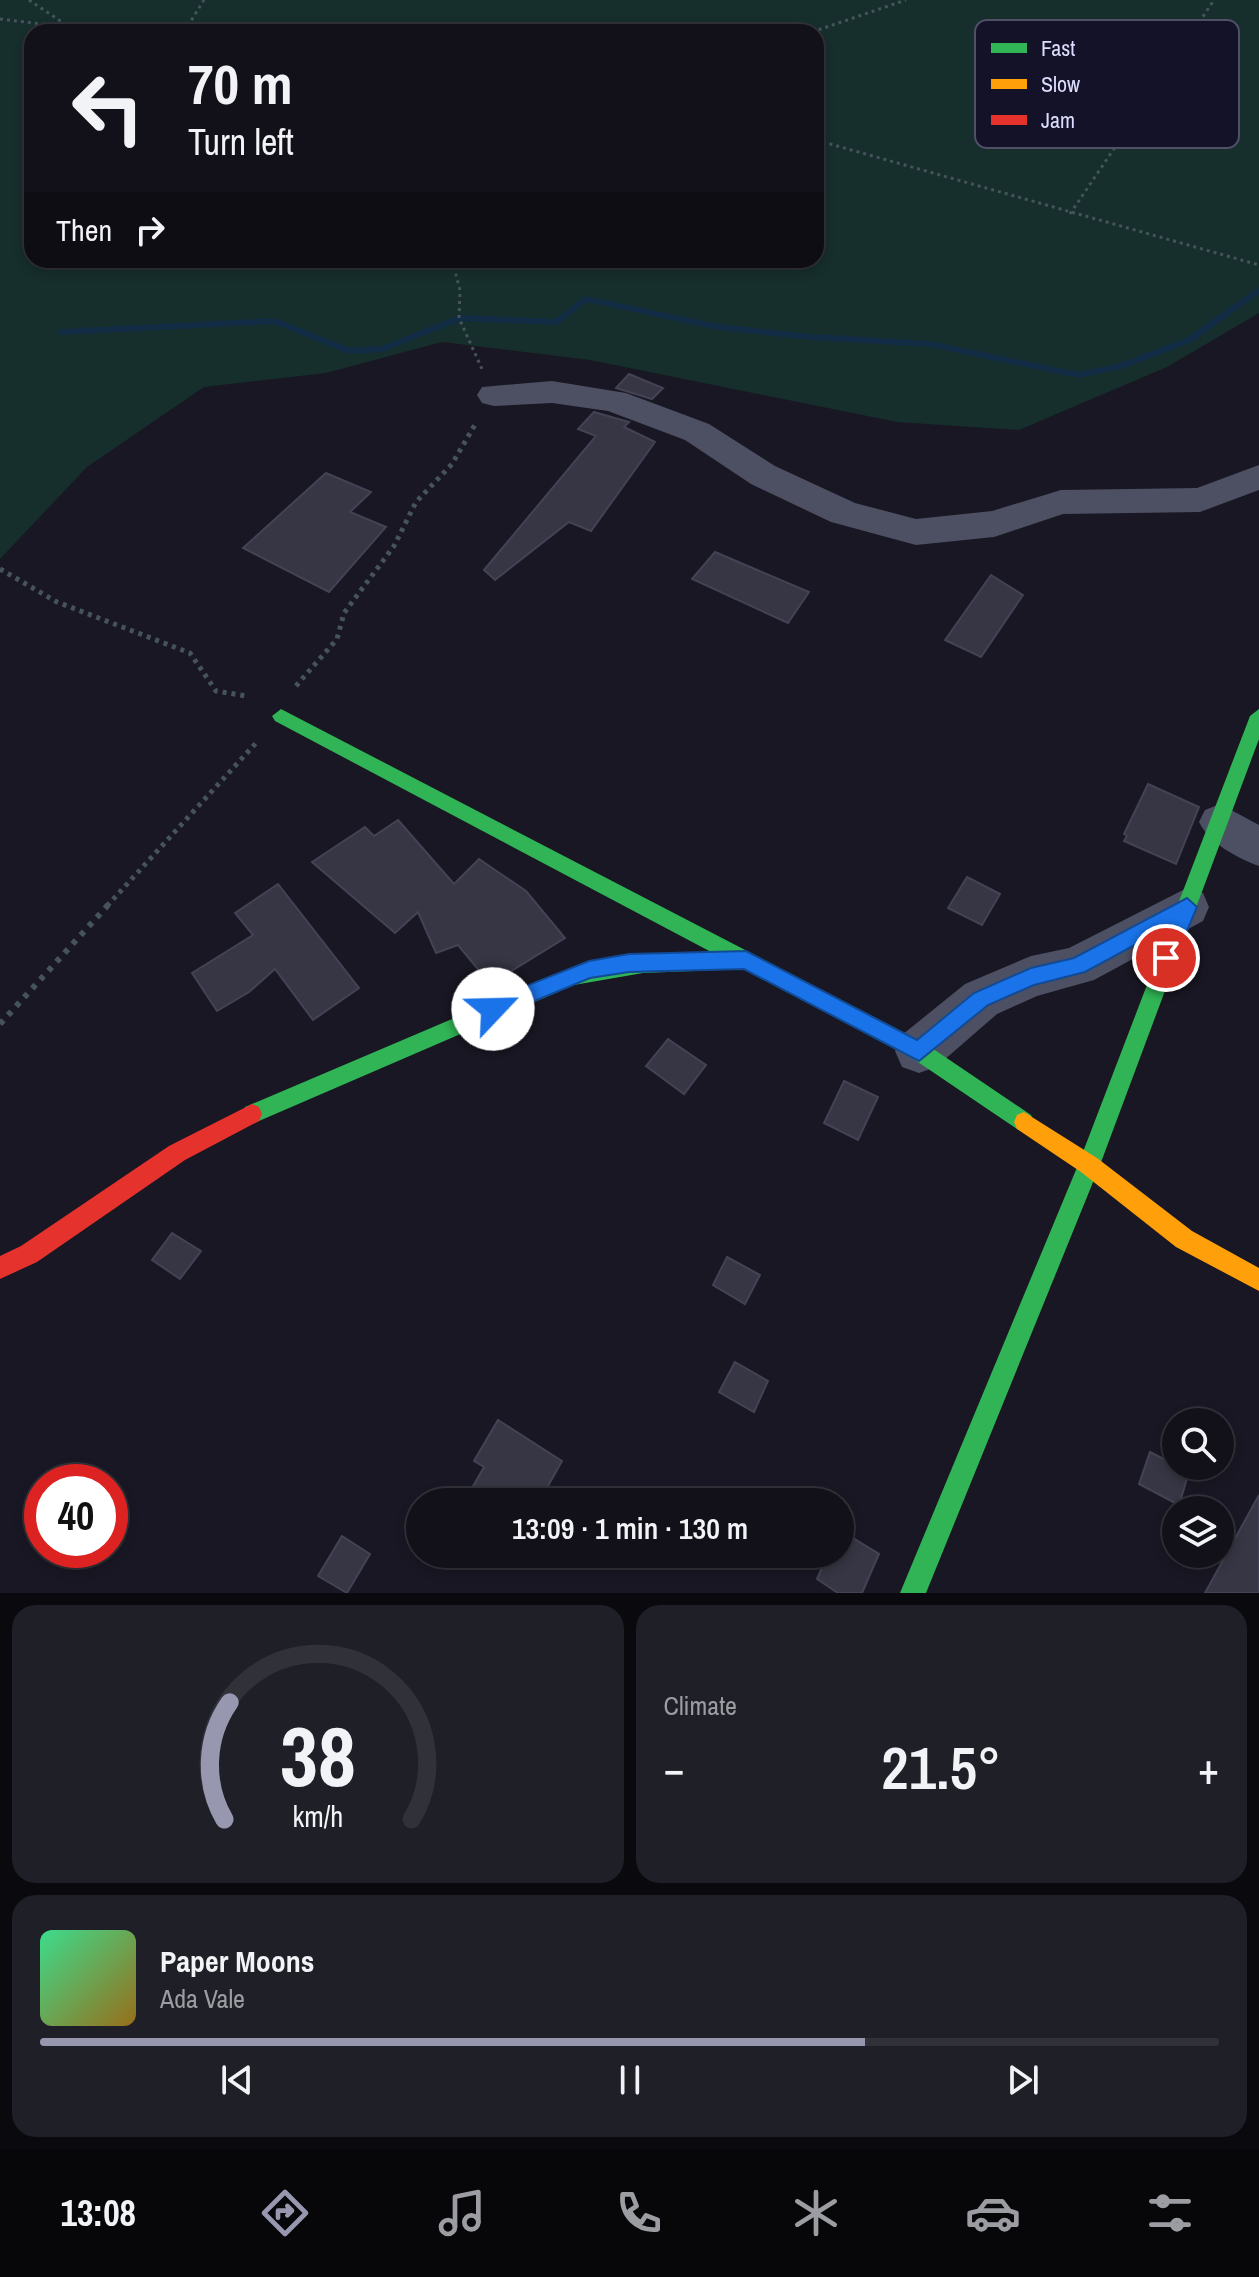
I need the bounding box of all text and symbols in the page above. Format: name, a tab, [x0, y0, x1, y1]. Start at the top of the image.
legend	[975, 20, 1239, 148]
text: Fast	[1041, 33, 1075, 63]
text: 70 m	[188, 46, 293, 121]
icon: left	[56, 56, 160, 160]
text: Slow	[1041, 69, 1080, 99]
text: Jam	[1041, 105, 1075, 135]
text: Turn left	[188, 118, 294, 166]
icon: right	[128, 208, 172, 252]
text: Then	[56, 210, 112, 250]
pin	[1132, 924, 1200, 992]
icon: arrive	[1144, 936, 1188, 980]
position arrow	[451, 967, 535, 1051]
map controls	[1162, 1408, 1234, 1568]
button: search	[1162, 1408, 1234, 1480]
speed limit sign: 40	[24, 1464, 128, 1568]
button: layers	[1162, 1496, 1234, 1568]
text: 13:09 · 1 min · 130 m	[512, 1508, 748, 1548]
text: Climate	[664, 1688, 737, 1723]
text: 38	[280, 1700, 356, 1812]
text: 21.5°	[881, 1727, 1001, 1808]
text: −	[664, 1738, 685, 1798]
text: +	[1198, 1738, 1219, 1798]
text: km/h	[292, 1797, 343, 1836]
text: Paper Moons	[160, 1941, 314, 1981]
text: Ada Vale	[160, 1981, 245, 2016]
icon: previous	[215, 2058, 259, 2102]
icon: pause	[608, 2058, 652, 2102]
icon: next	[1001, 2058, 1045, 2102]
icon: directions	[257, 2185, 313, 2241]
icon: music	[434, 2185, 490, 2241]
icon: phone	[611, 2185, 667, 2241]
icon: climate	[788, 2185, 844, 2241]
icon: car	[965, 2185, 1021, 2241]
icon: filters	[1142, 2185, 1198, 2241]
text: 13:08	[61, 2189, 136, 2237]

